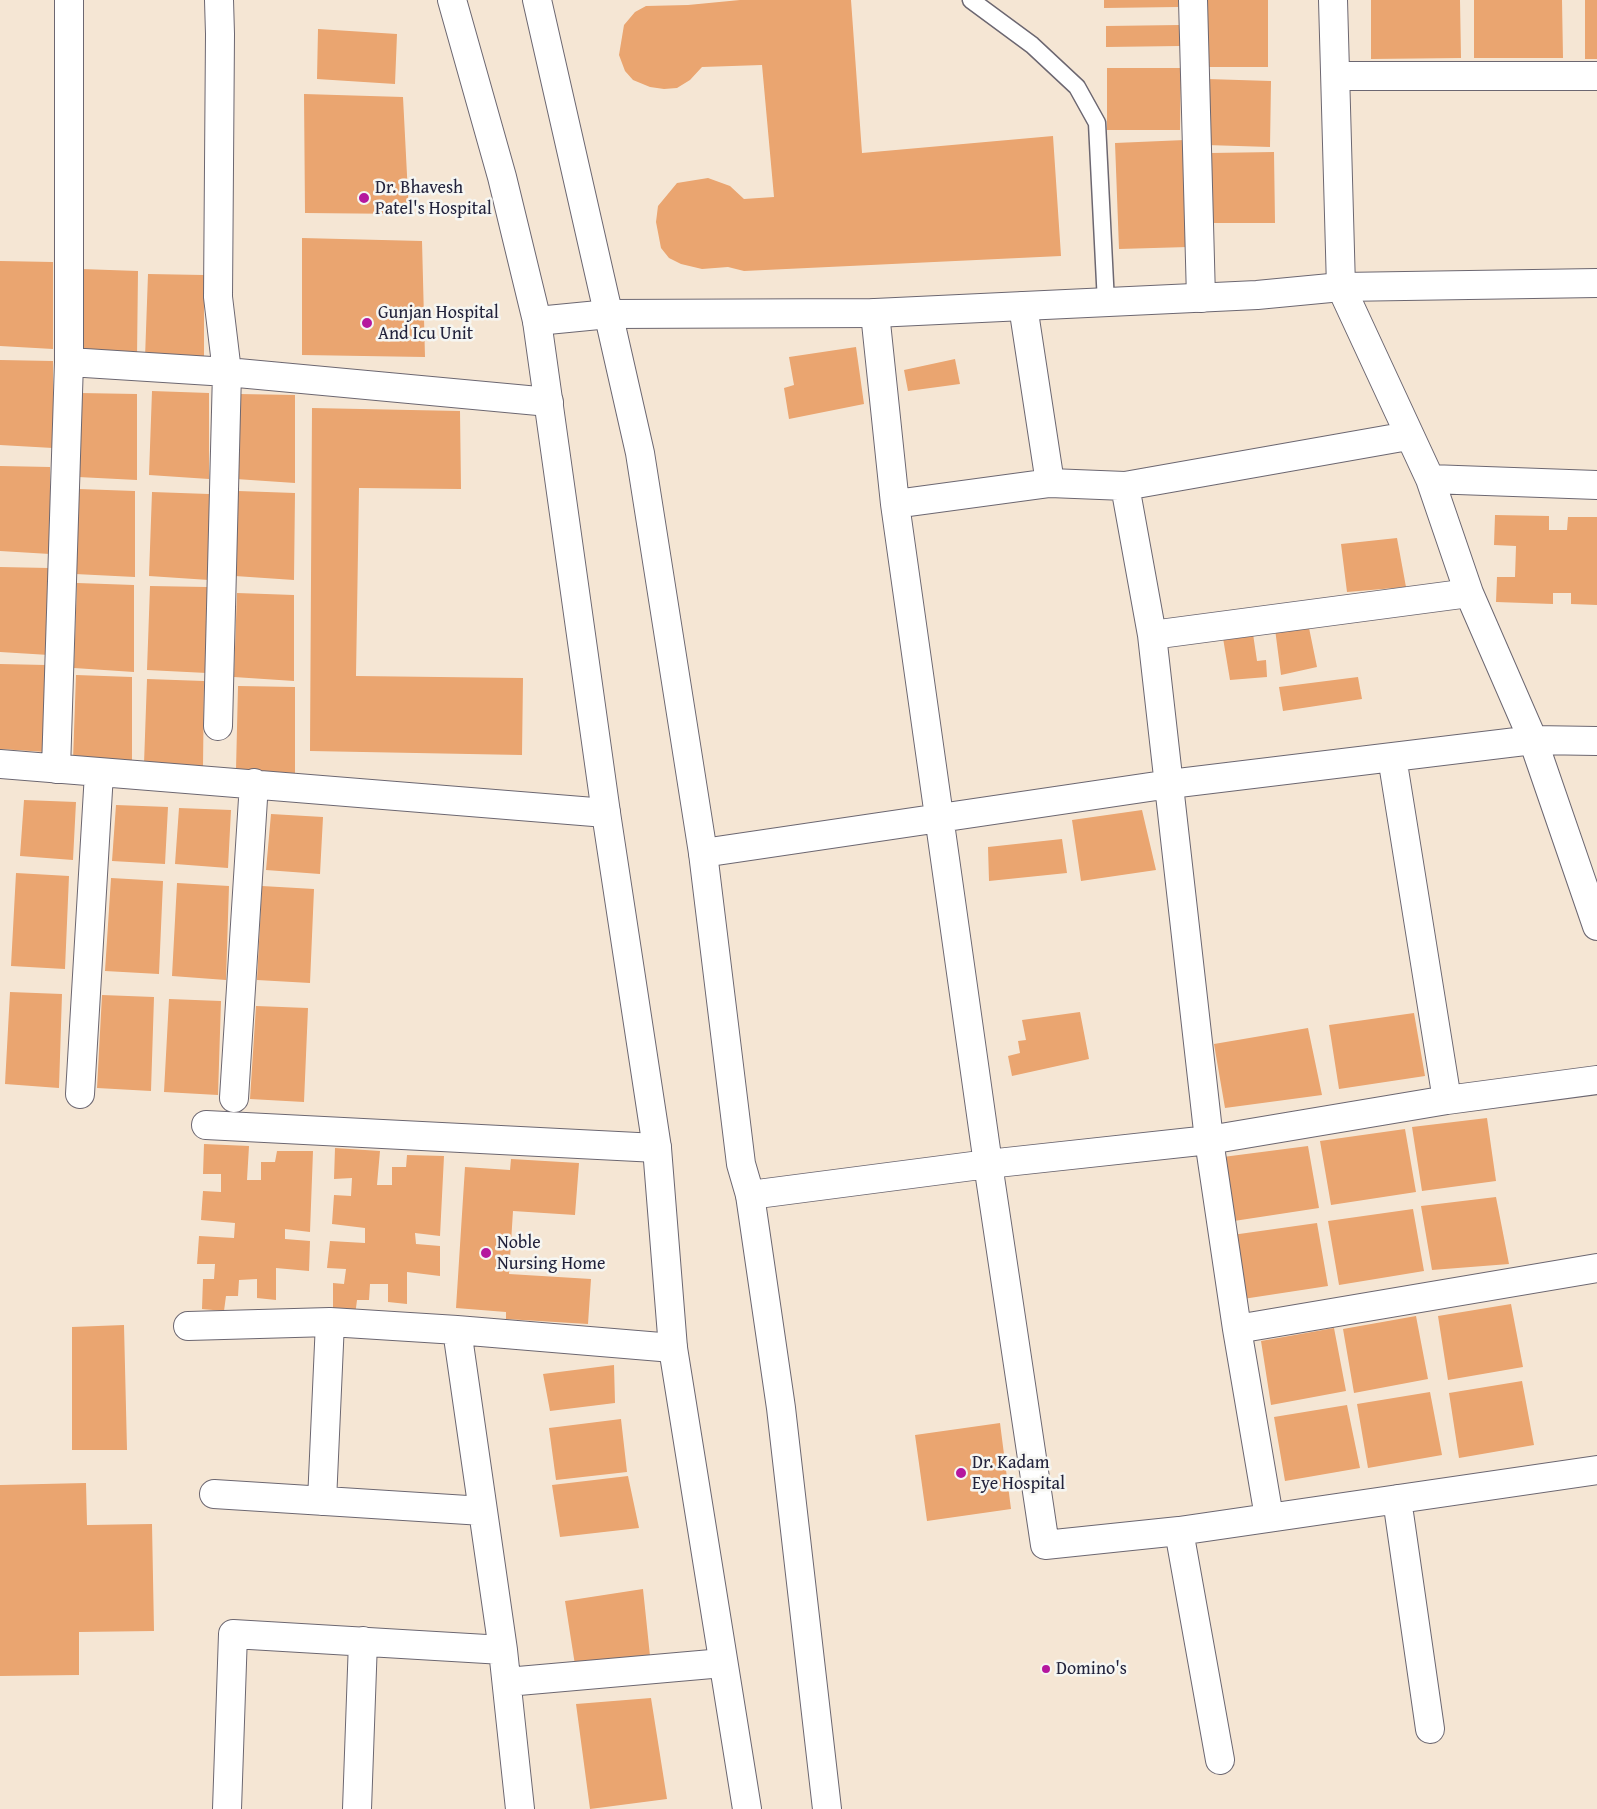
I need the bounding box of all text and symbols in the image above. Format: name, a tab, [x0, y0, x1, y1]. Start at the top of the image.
place label: Dr. Bhavesh Patel's Hospital	[375, 177, 492, 220]
marker: Dr. Bhavesh Patel's Hospital	[357, 191, 371, 205]
place label: Gunjan Hospital And Icu Unit	[378, 302, 499, 344]
marker: Gunjan Hospital And Icu Unit	[360, 316, 374, 330]
place label: Noble Nursing Home	[497, 1232, 605, 1274]
marker: Noble Nursing Home	[479, 1246, 493, 1260]
place label: Dr. Kadam Eye Hospital	[972, 1452, 1065, 1495]
marker: Dr. Kadam Eye Hospital	[954, 1466, 968, 1480]
place label: Domino's	[1056, 1658, 1127, 1680]
marker: Domino's	[1040, 1663, 1052, 1675]

